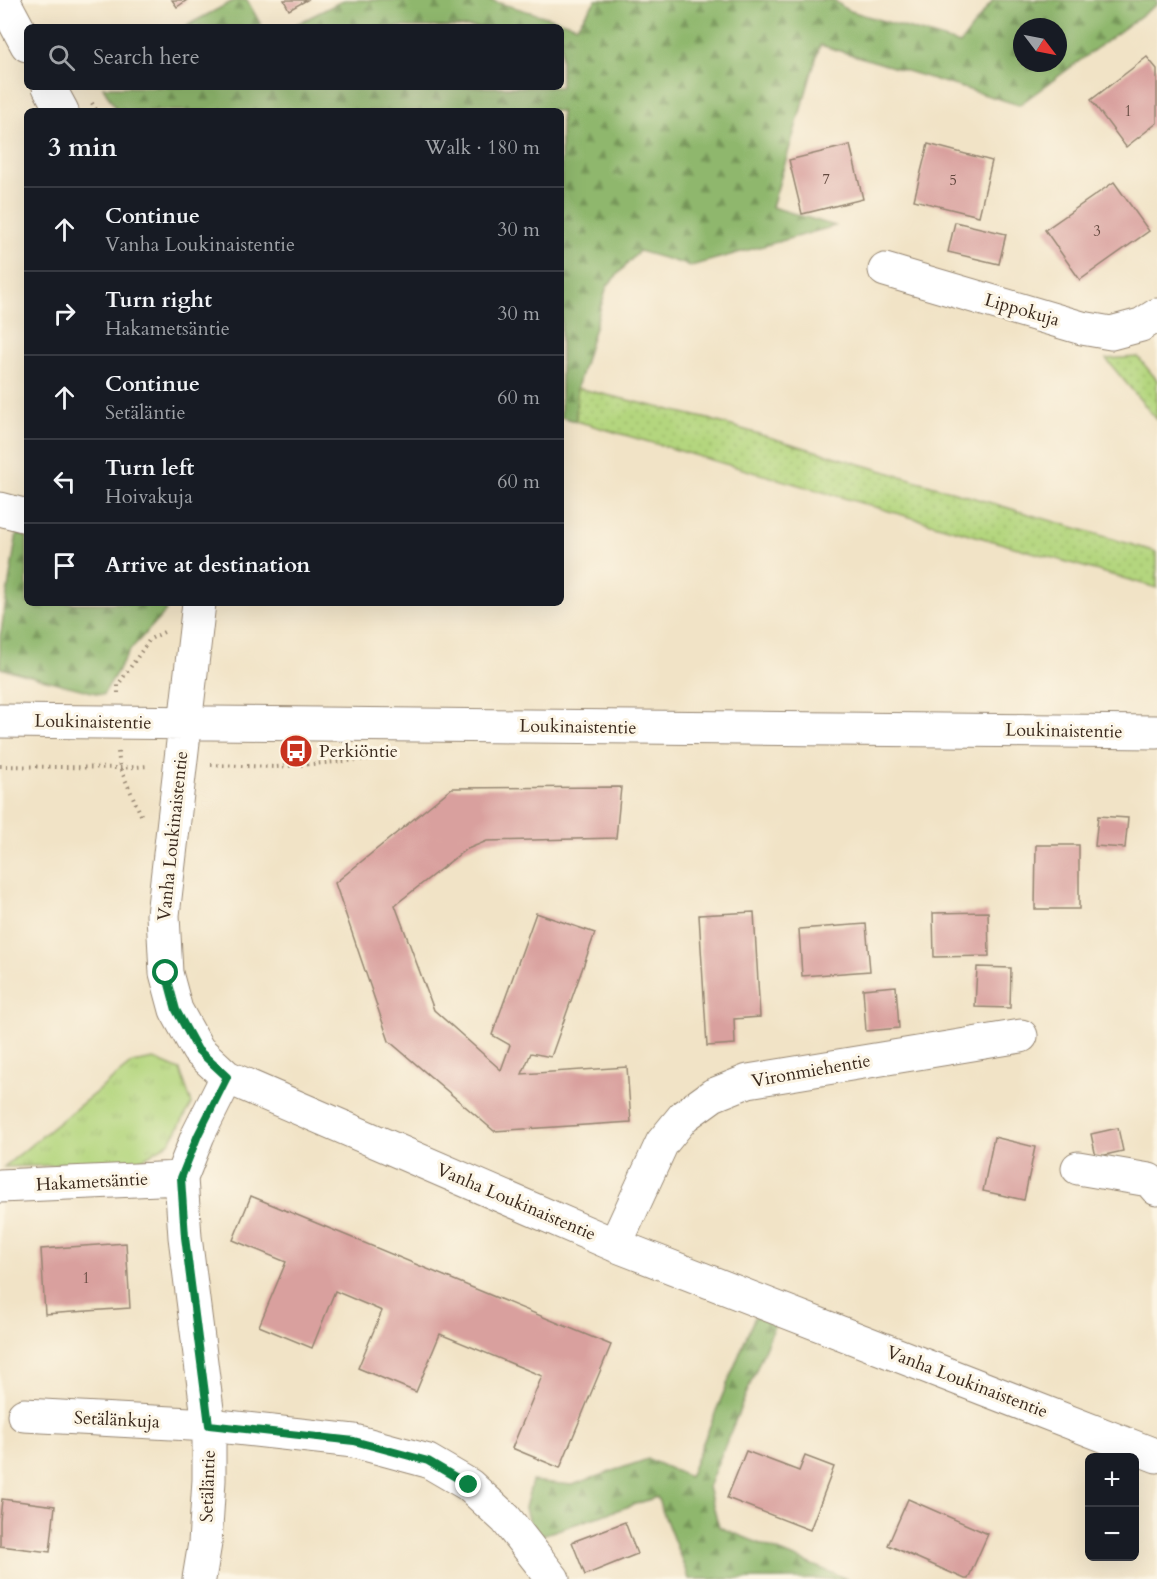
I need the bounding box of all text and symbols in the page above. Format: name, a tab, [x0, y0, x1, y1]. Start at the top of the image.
north arrow	[1013, 18, 1067, 72]
search box	[24, 24, 564, 90]
icon: search	[45, 41, 78, 74]
text: Search here	[93, 42, 200, 72]
house number: 1	[1124, 101, 1132, 121]
text: 3 min	[48, 130, 117, 165]
text: Walk · 180 m	[425, 134, 540, 161]
house number: 7	[822, 169, 830, 189]
house number: 5	[949, 170, 957, 190]
text: Continue	[105, 201, 200, 231]
icon: ahead	[48, 213, 81, 246]
text: 30 m	[497, 216, 540, 243]
house number: 3	[1093, 221, 1101, 241]
text: Vanha Loukinaistentie	[105, 231, 295, 258]
text: Turn right	[105, 285, 212, 315]
street label: Lippokuja	[981, 287, 1063, 333]
icon: right	[48, 297, 81, 330]
text: 30 m	[497, 300, 540, 327]
text: Hakametsäntie	[105, 315, 230, 342]
text: Continue	[105, 369, 200, 399]
icon: ahead	[48, 381, 81, 414]
text: 60 m	[497, 384, 540, 411]
text: Setäläntie	[105, 399, 186, 426]
text: Turn left	[105, 453, 194, 483]
icon: left	[48, 465, 81, 498]
text: 60 m	[497, 468, 540, 495]
text: Hoivakuja	[105, 483, 193, 510]
icon: arrive	[48, 549, 81, 582]
text: Arrive at destination	[105, 550, 310, 580]
street label: Loukinaistentie	[34, 708, 152, 736]
street label: Loukinaistentie	[519, 713, 637, 741]
street label: Loukinaistentie	[1005, 717, 1123, 745]
bus stop icon: Perkiöntie	[278, 733, 314, 769]
place label: Perkiöntie	[319, 739, 398, 764]
street label: Vanha Loukinaistentie	[152, 750, 194, 922]
route start	[152, 959, 178, 985]
street label: Vironmiehentie	[750, 1048, 872, 1094]
street label: Vanha Loukinaistentie	[432, 1157, 600, 1247]
street label: Hakametsäntie	[35, 1167, 149, 1197]
house number: 1	[82, 1268, 90, 1288]
street label: Vanha Loukinaistentie	[883, 1340, 1051, 1424]
street label: Setälänkuja	[73, 1405, 161, 1435]
street label: Setäläntie	[194, 1449, 222, 1523]
map controls	[1085, 1453, 1139, 1561]
button: +	[1085, 1453, 1139, 1507]
route end	[455, 1471, 481, 1497]
button: −	[1085, 1507, 1139, 1561]

